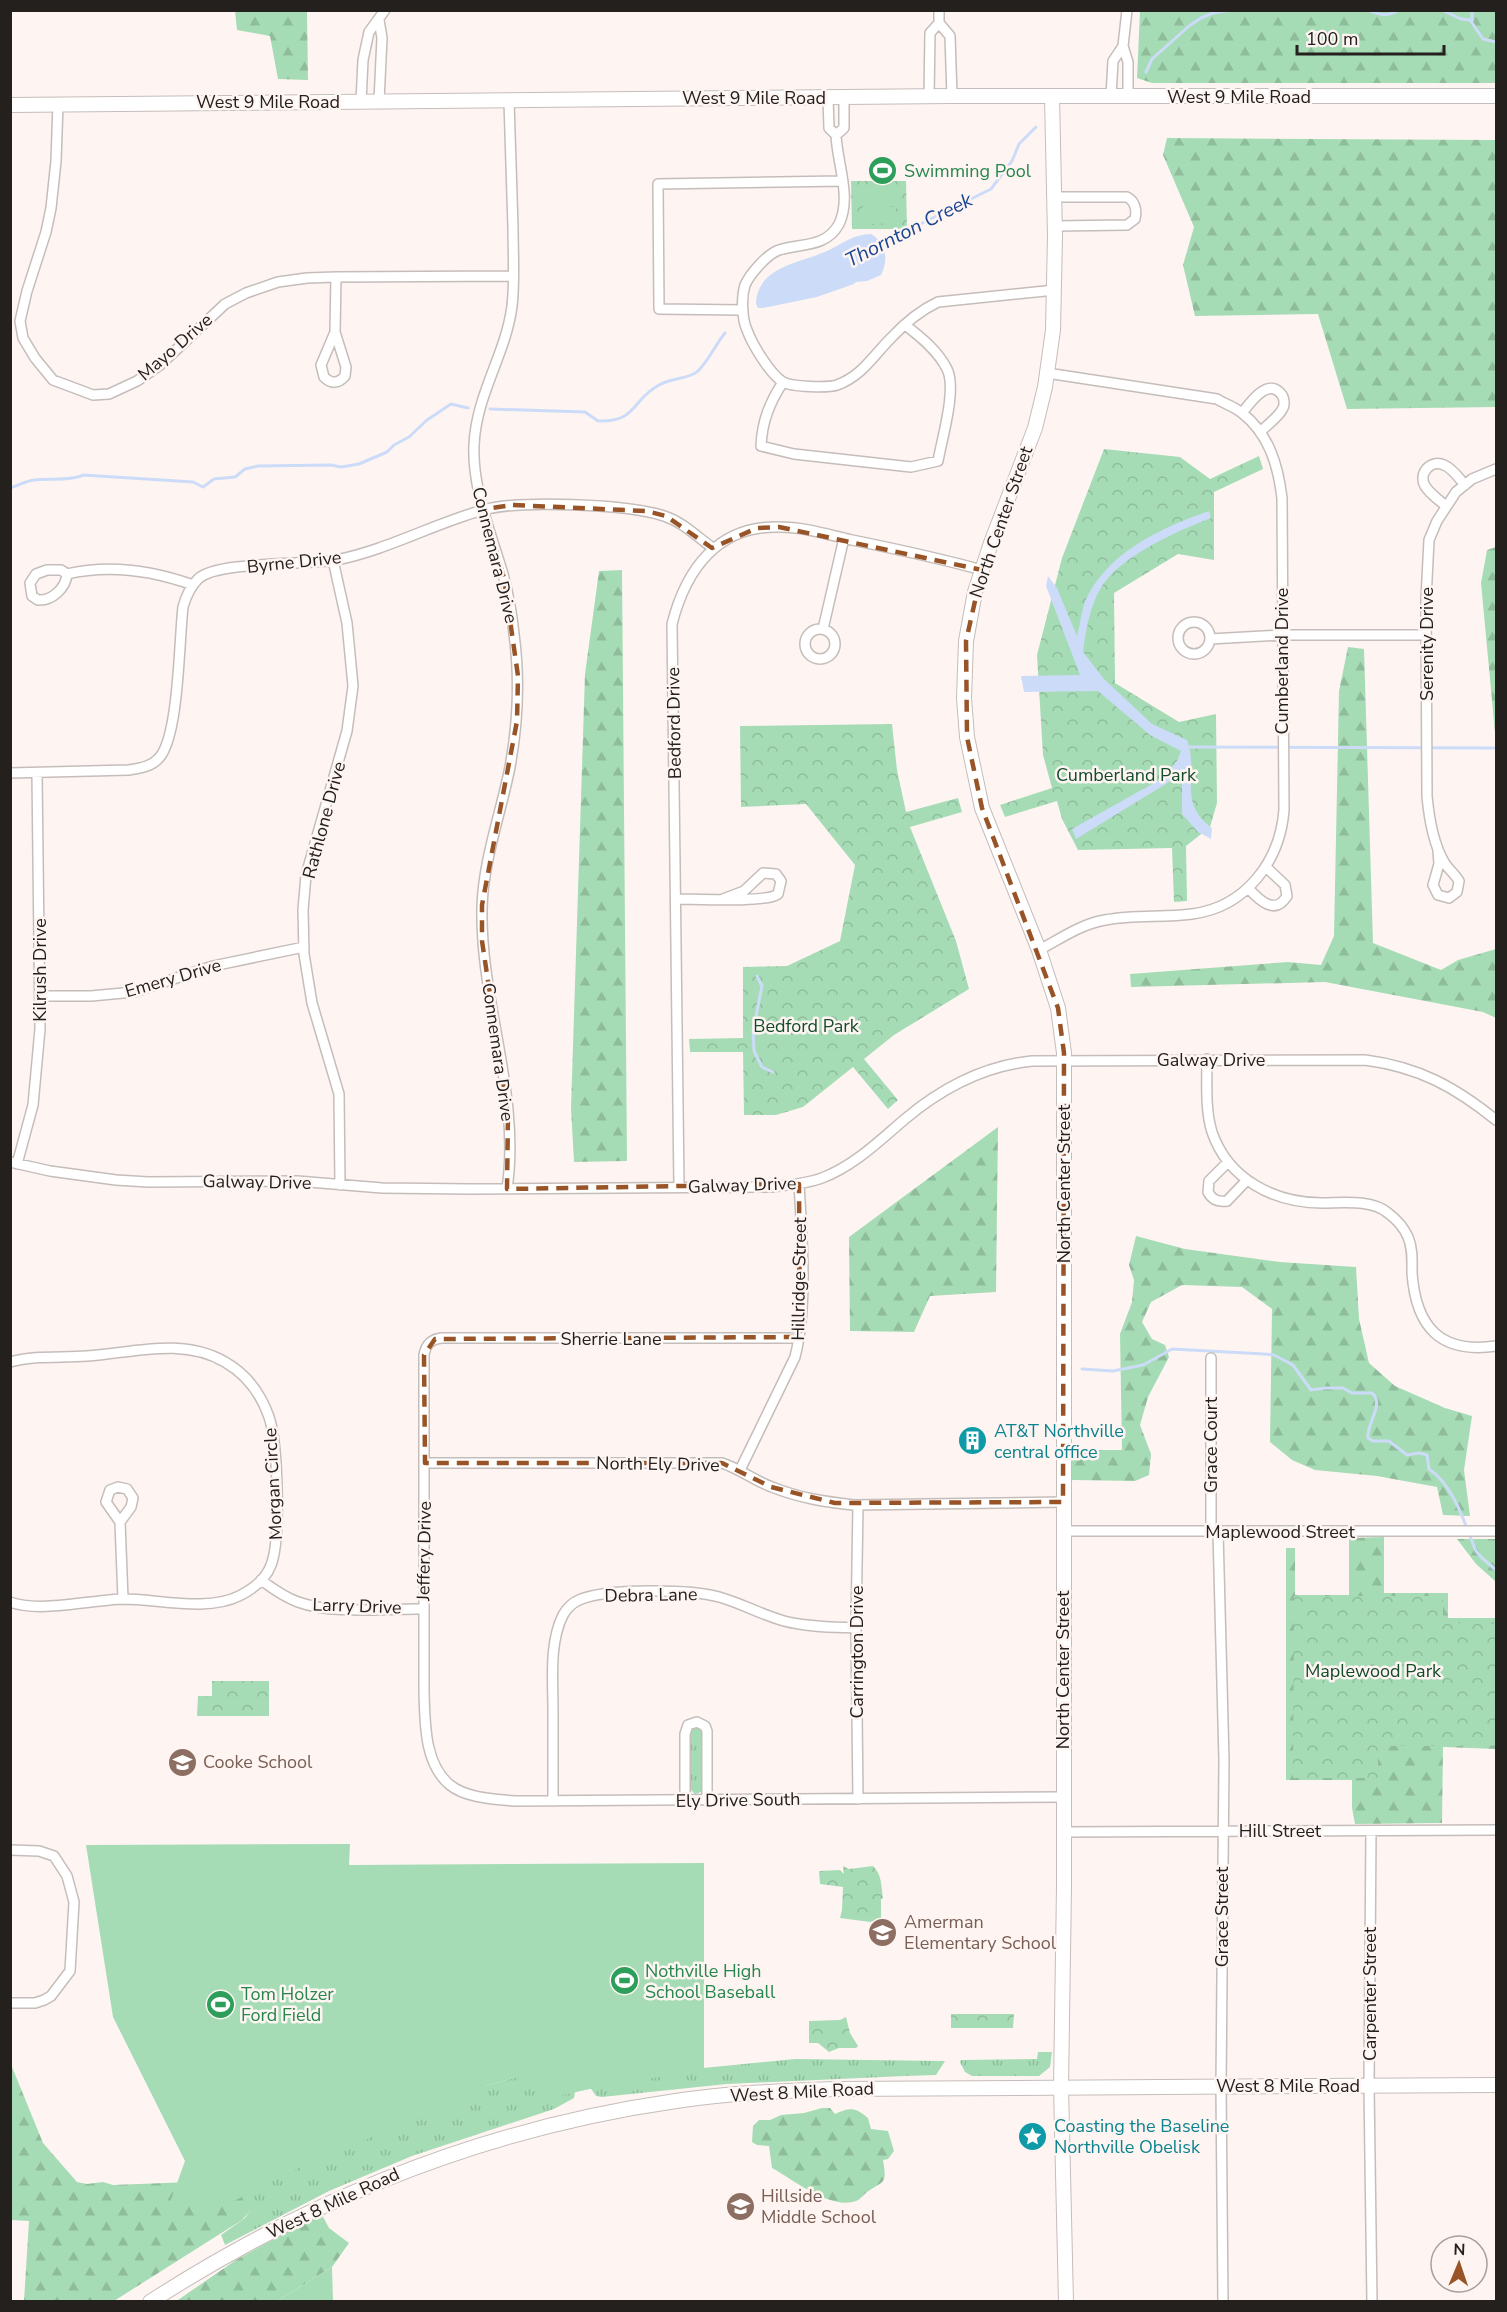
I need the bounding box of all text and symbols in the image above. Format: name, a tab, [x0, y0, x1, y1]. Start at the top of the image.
scale bar	[1297, 18, 1444, 56]
text: 100 m	[1306, 27, 1358, 51]
street label: West 9 Mile Road	[1167, 85, 1311, 109]
street label: West 9 Mile Road	[682, 86, 826, 110]
street label: West 9 Mile Road	[196, 90, 340, 114]
sports icon: Swimming Pool	[867, 155, 899, 187]
place label: Swimming Pool	[904, 159, 1032, 183]
water label: Thornton Creek	[841, 186, 978, 274]
street label: Mayo Drive	[133, 308, 217, 386]
street label: North Center Street	[964, 442, 1038, 601]
street label: Connemara Drive	[466, 484, 524, 626]
street label: Byrne Drive	[246, 545, 342, 579]
street label: Serenity Drive	[1415, 587, 1439, 701]
street label: Cumberland Drive	[1270, 588, 1294, 734]
street label: Bedford Drive	[661, 667, 687, 779]
street label: Rathlone Drive	[297, 759, 351, 881]
park label: Cumberland Park	[1056, 763, 1197, 787]
street label: Kilrush Drive	[28, 918, 52, 1022]
street label: Emery Drive	[122, 953, 224, 1003]
street label: Connemara Drive	[476, 981, 520, 1123]
park label: Bedford Park	[753, 1014, 860, 1038]
street label: Galway Drive	[1157, 1048, 1265, 1072]
street label: North Center Street	[1052, 1104, 1076, 1263]
street label: Galway Drive	[202, 1169, 312, 1195]
street label: Galway Drive	[687, 1171, 797, 1199]
street label: Hillridge Street	[786, 1216, 812, 1341]
street label: Sherrie Lane	[560, 1327, 662, 1351]
street label: Grace Court	[1199, 1396, 1223, 1493]
place label: AT&T Northville central office	[994, 1419, 1124, 1464]
building icon: AT&T Northville central office	[957, 1425, 989, 1457]
street label: Morgan Circle	[258, 1427, 288, 1541]
street label: North Ely Drive	[596, 1451, 720, 1477]
street label: Jeffery Drive	[411, 1501, 437, 1602]
street label: Maplewood Street	[1205, 1520, 1355, 1544]
street label: Debra Lane	[604, 1582, 698, 1608]
street label: Carrington Drive	[845, 1586, 869, 1718]
street label: North Center Street	[1051, 1590, 1075, 1749]
street label: Larry Drive	[312, 1592, 402, 1620]
park label: Maplewood Park	[1305, 1659, 1442, 1683]
school or university icon: Cooke School	[166, 1746, 198, 1778]
place label: Cooke School	[203, 1750, 313, 1774]
street label: Ely Drive South	[676, 1787, 800, 1813]
street label: Hill Street	[1239, 1819, 1322, 1843]
street label: Grace Street	[1210, 1866, 1234, 1967]
place label: Amerman Elementary School	[904, 1910, 1057, 1955]
school or university icon: Amerman Elementary School	[867, 1916, 899, 1948]
street label: Carpenter Street	[1358, 1926, 1382, 2061]
place label: Nothville High School Baseball	[645, 1959, 776, 2004]
sports icon: Nothville High School Baseball	[608, 1965, 640, 1997]
place label: Tom Holzer Ford Field	[241, 1982, 334, 2027]
sports icon: Tom Holzer Ford Field	[204, 1988, 236, 2020]
street label: West 8 Mile Road	[1216, 2074, 1360, 2098]
street label: West 8 Mile Road	[729, 2076, 875, 2108]
place label: Coasting the Baseline Northville Obelisk	[1054, 2114, 1229, 2159]
place icon: Coasting the Baseline Northville Obelisk	[1017, 2120, 1049, 2152]
street label: West 8 Mile Road	[263, 2162, 403, 2244]
place label: Hillside Middle School	[761, 2184, 877, 2229]
school or university icon: Hillside Middle School	[724, 2190, 756, 2222]
north arrow	[1429, 2234, 1489, 2294]
text: N	[1453, 2239, 1466, 2261]

